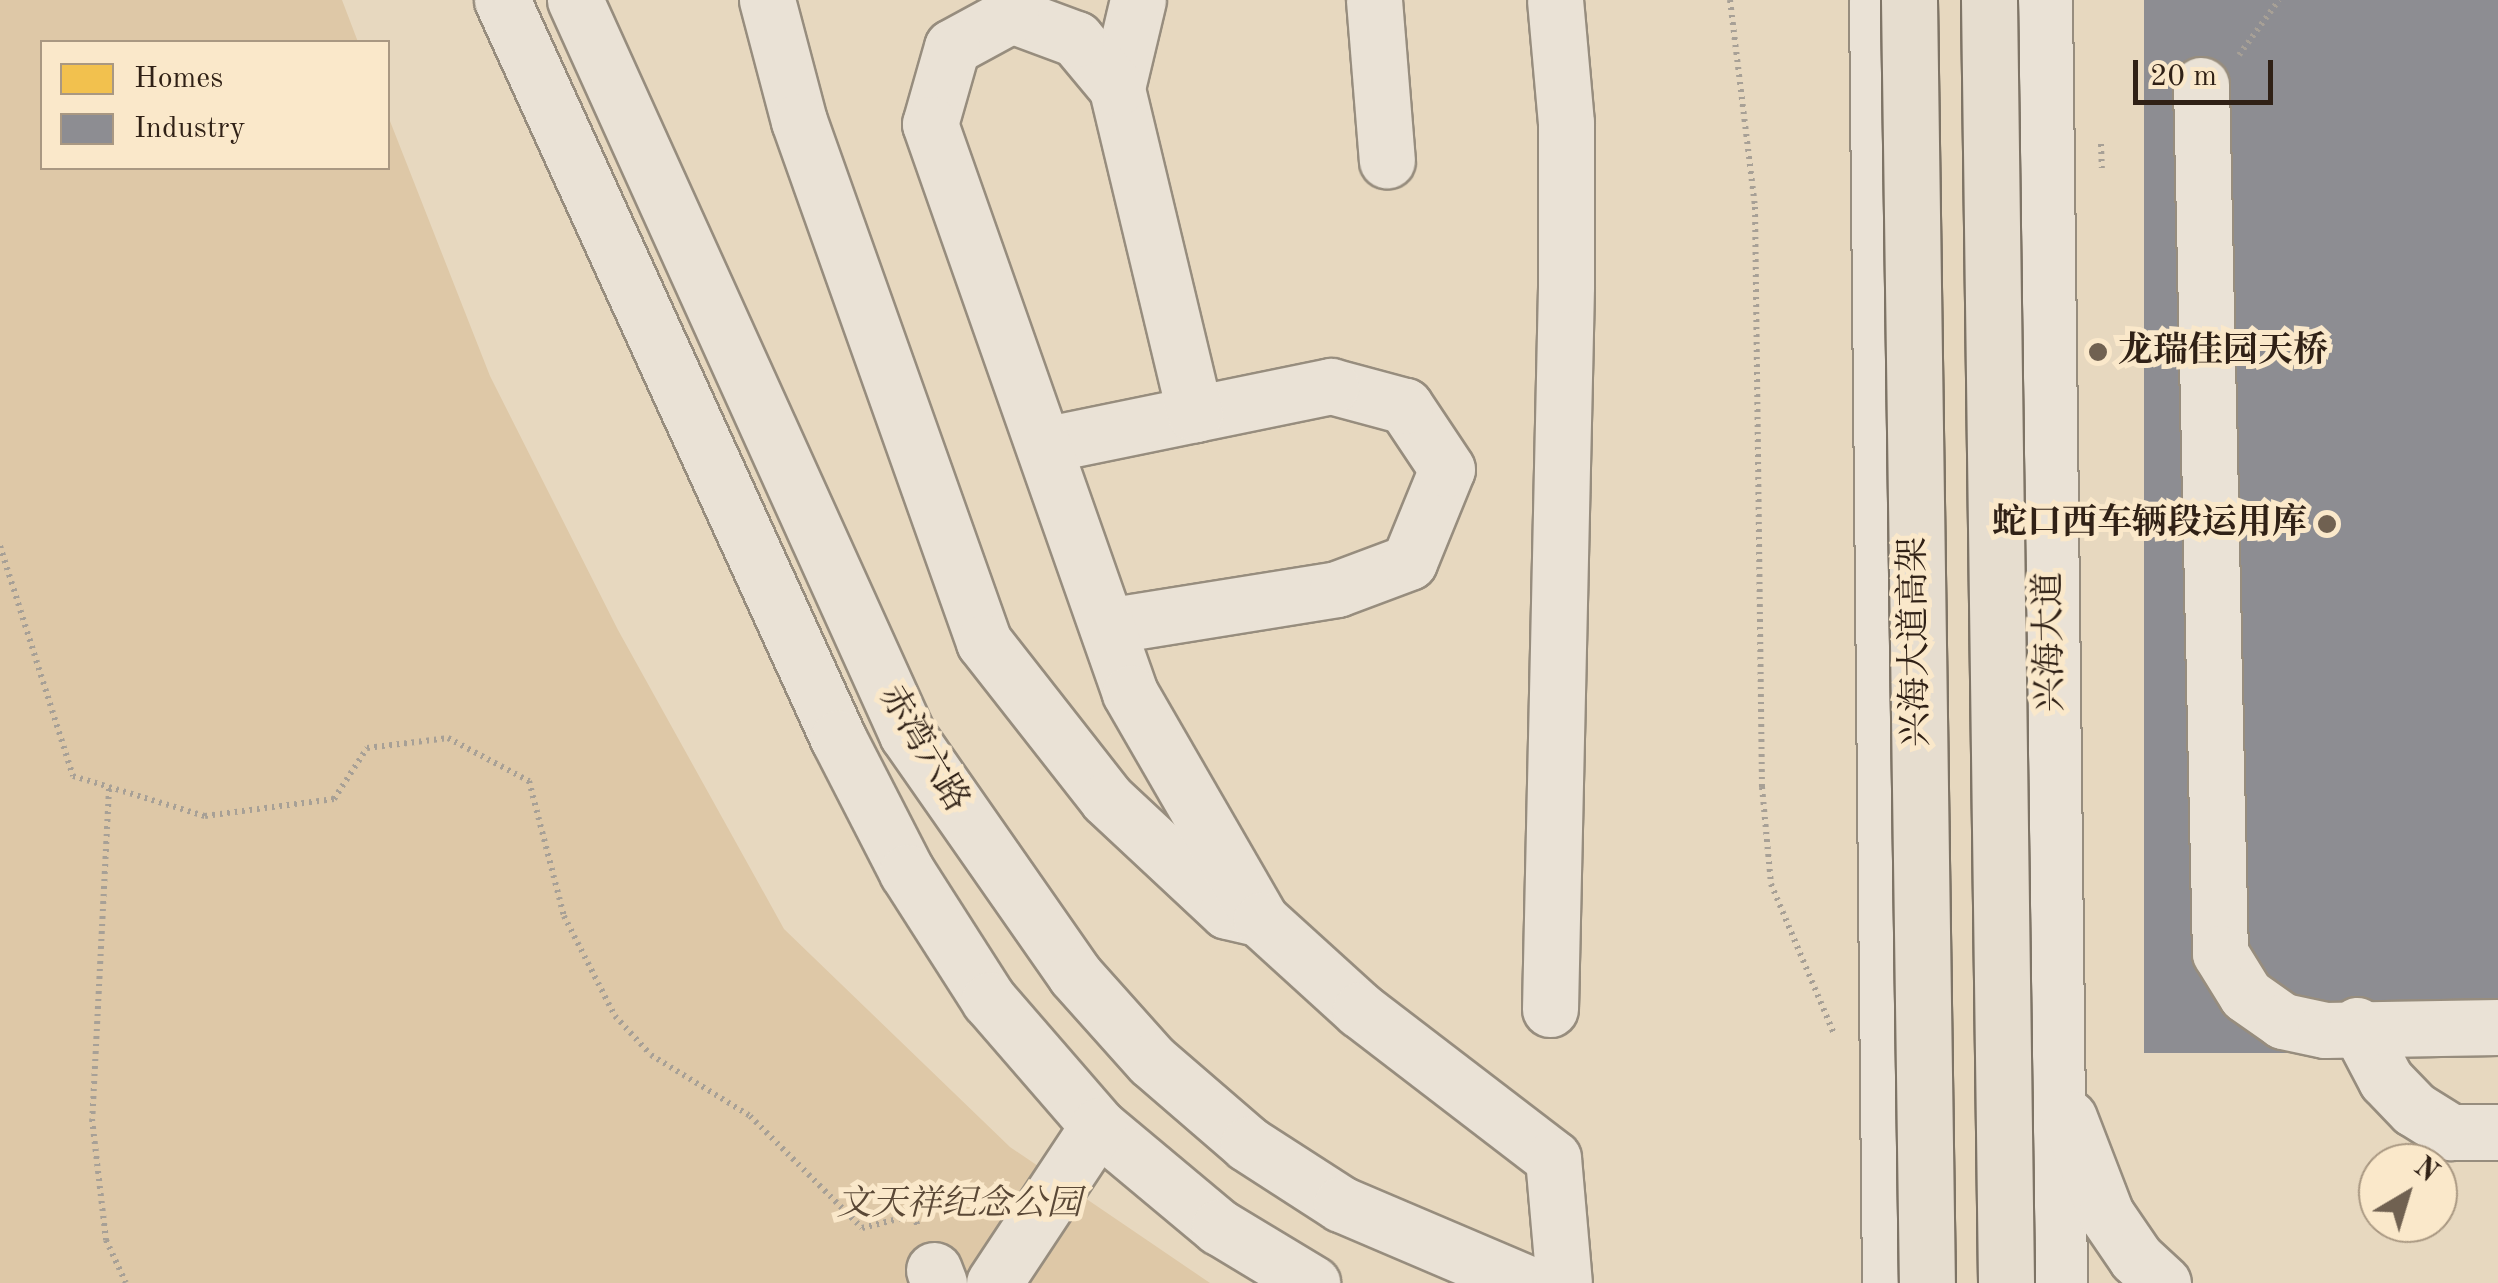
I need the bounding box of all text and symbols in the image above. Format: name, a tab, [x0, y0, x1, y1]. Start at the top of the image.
legend	[40, 40, 390, 170]
scale bar	[2138, 40, 2278, 102]
text: 20 m	[2150, 62, 2217, 92]
text: Homes	[134, 64, 223, 94]
text: Industry	[134, 114, 245, 144]
place label: 龙瑞佳园天桥	[2118, 331, 2328, 373]
marker: 龙瑞佳园天桥	[2087, 341, 2109, 363]
place label: 蛇口西车辆段运用库	[1992, 503, 2307, 545]
marker: 蛇口西车辆段运用库	[2316, 513, 2338, 535]
street label: 兴海大道高架	[1893, 537, 1939, 747]
street label: 兴海大道	[2029, 572, 2073, 712]
street label: 赤湾六路	[869, 678, 977, 820]
north arrow	[2358, 1143, 2458, 1243]
text: N	[2408, 1153, 2442, 1189]
park label: 文天祥纪念公园	[837, 1184, 1081, 1226]

